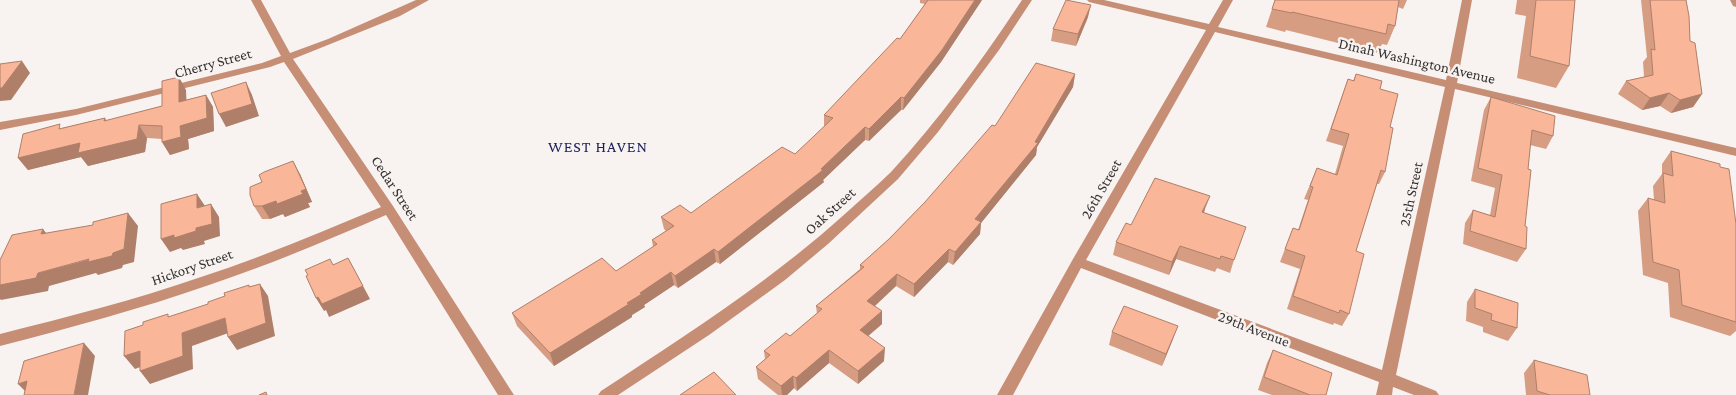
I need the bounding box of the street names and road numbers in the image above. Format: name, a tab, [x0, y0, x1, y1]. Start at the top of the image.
street label: Dinah Washington Avenue	[1337, 35, 1497, 88]
street label: Cherry Street	[173, 45, 255, 82]
street label: Cedar Street	[368, 153, 422, 224]
street label: 26th Street	[1078, 156, 1125, 221]
street label: 25th Street	[1396, 159, 1426, 228]
street label: Oak Street	[802, 184, 859, 238]
street label: Hickory Street	[149, 245, 236, 289]
street label: 29th Avenue	[1216, 308, 1292, 350]

